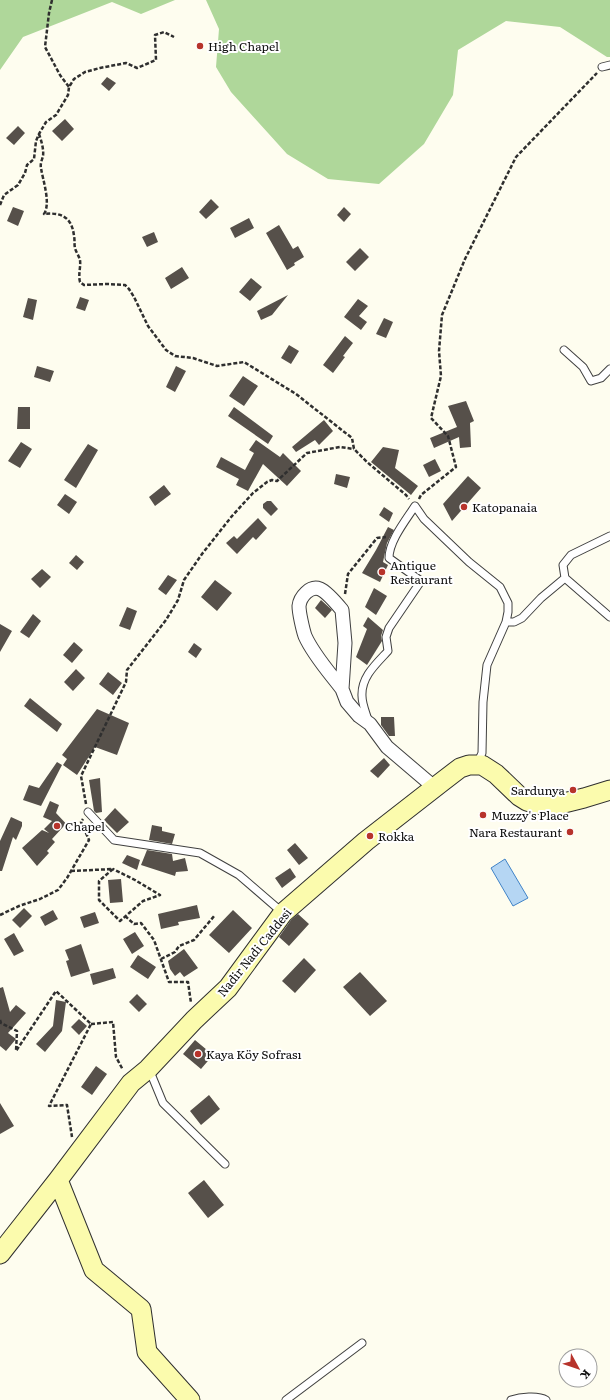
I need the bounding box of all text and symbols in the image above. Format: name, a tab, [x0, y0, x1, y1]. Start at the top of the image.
place label: High Chapel	[208, 37, 279, 55]
marker: High Chapel	[195, 41, 205, 51]
place label: Katopanaia	[472, 498, 538, 516]
marker: Katopanaia	[459, 502, 469, 512]
place label: Antique Restaurant	[390, 556, 453, 588]
marker: Antique Restaurant	[377, 567, 387, 577]
place label: Sardunya	[511, 781, 566, 799]
marker: Sardunya	[568, 785, 578, 795]
place label: Muzzy's Place	[491, 806, 569, 824]
marker: Muzzy's Place	[478, 810, 488, 820]
place label: Chapel	[65, 817, 105, 835]
marker: Chapel	[52, 821, 62, 831]
place label: Nara Restaurant	[469, 823, 562, 841]
place label: Rokka	[378, 827, 415, 845]
marker: Nara Restaurant	[565, 827, 575, 837]
marker: Rokka	[365, 831, 375, 841]
street label: Nadir Nadi Caddesi	[213, 904, 295, 1000]
place label: Kaya Köy Sofrası	[206, 1045, 302, 1063]
marker: Kaya Köy Sofrası	[193, 1049, 203, 1059]
north arrow	[558, 1348, 598, 1388]
text: K	[577, 1367, 595, 1384]

